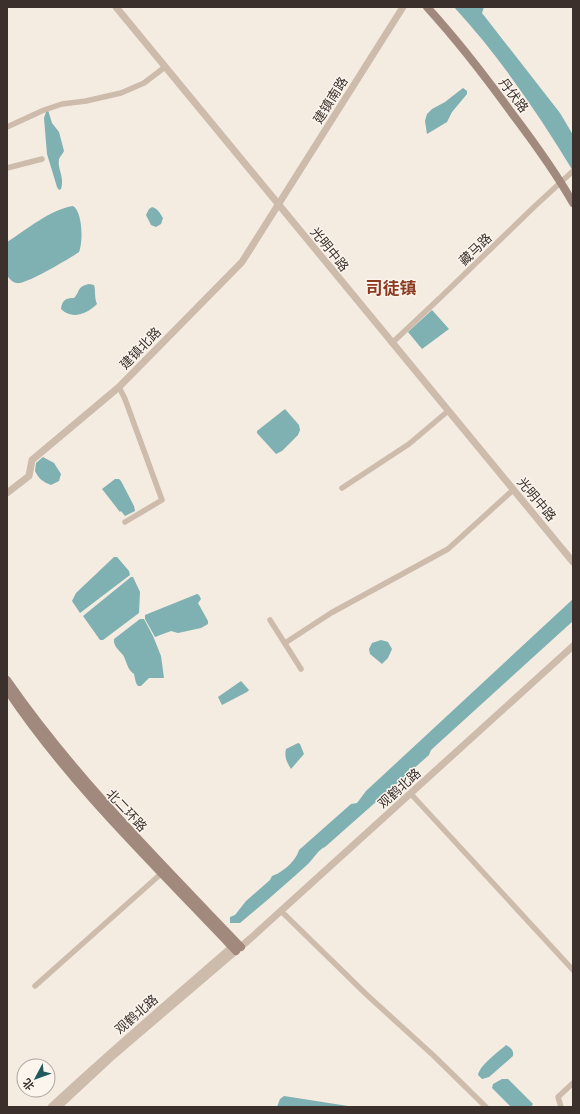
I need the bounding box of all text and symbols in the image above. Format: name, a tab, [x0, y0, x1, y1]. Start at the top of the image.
street label: 建镇南路	[310, 74, 351, 126]
street label: 丹伏路	[496, 75, 531, 115]
street label: 光明中路	[307, 224, 352, 274]
street label: 藏马路	[456, 230, 495, 268]
district label: 司徒镇	[366, 278, 417, 298]
street label: 建镇北路	[117, 324, 164, 372]
street label: 光明中路	[514, 475, 559, 524]
street label: 观鹤北路	[375, 765, 424, 811]
street label: 北二环路	[103, 786, 150, 834]
street label: 观鹤北路	[112, 992, 161, 1037]
north arrow	[16, 1058, 56, 1098]
text: 北	[20, 1076, 37, 1093]

